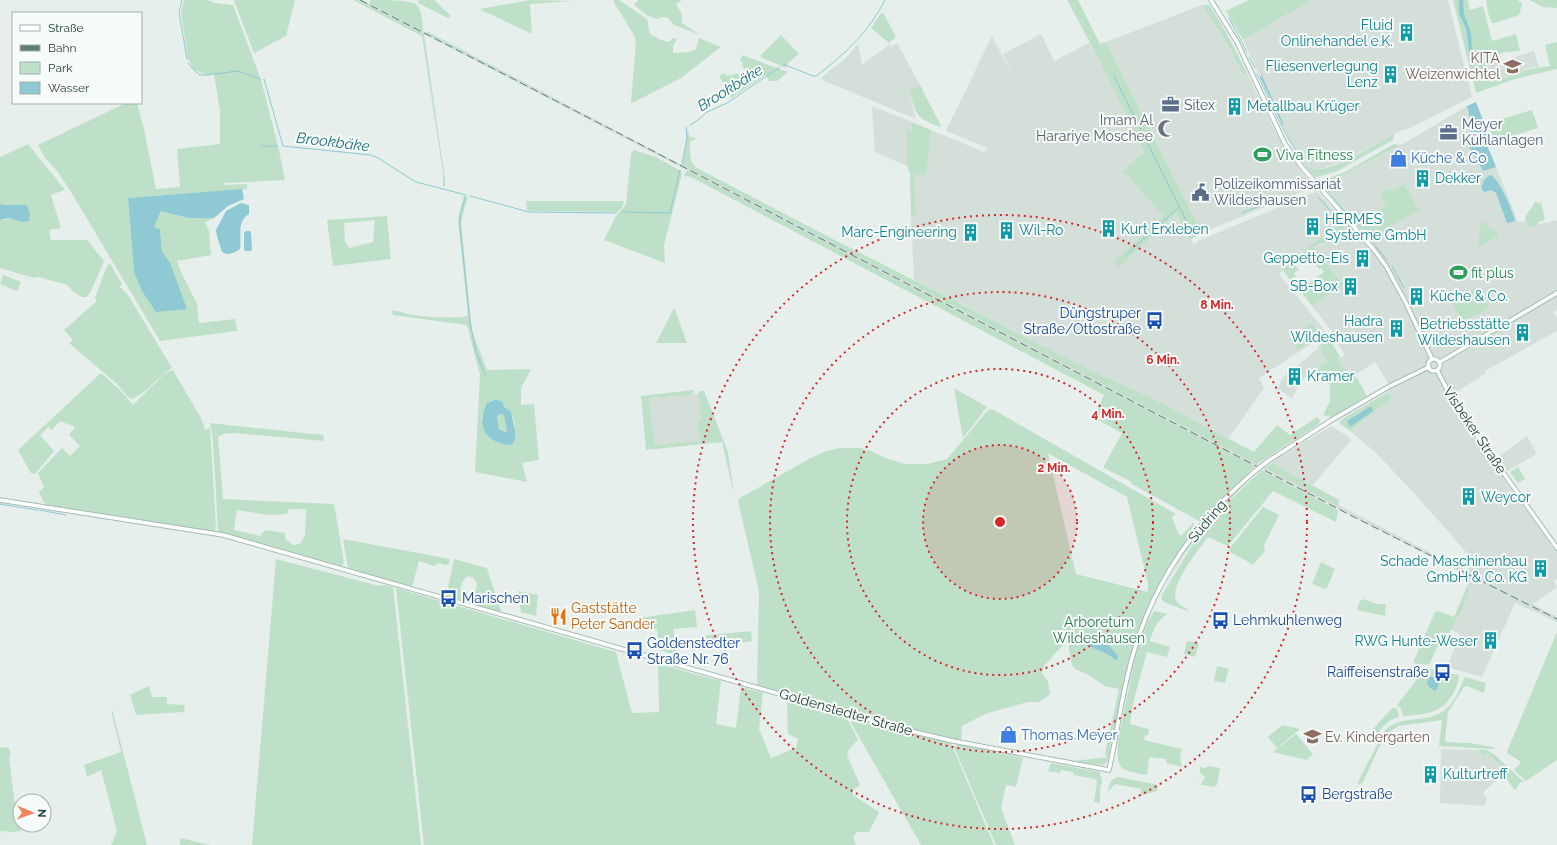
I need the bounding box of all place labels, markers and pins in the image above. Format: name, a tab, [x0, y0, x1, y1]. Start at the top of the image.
place label: Fluid Onlinehandel e.K.	[1281, 17, 1393, 49]
building icon: Fluid Onlinehandel e.K.	[1396, 23, 1416, 43]
place label: KITA Weizenwichtel	[1405, 50, 1501, 82]
school or university icon: KITA Weizenwichtel	[1503, 56, 1523, 76]
place label: Fliesenverlegung Lenz	[1266, 58, 1378, 90]
building icon: Fliesenverlegung Lenz	[1381, 64, 1401, 84]
office icon: Sitex	[1161, 95, 1181, 115]
building icon: Metallbau Krüger	[1224, 96, 1244, 116]
place label: Sitex	[1184, 97, 1215, 113]
place label: Metallbau Krüger	[1247, 98, 1360, 114]
place label: Imam Al Harariye Moschee	[1036, 112, 1153, 144]
place label: Meyer Kühlanlagen	[1462, 116, 1543, 148]
mosque icon: Imam Al Harariye Moschee	[1156, 118, 1176, 138]
office icon: Meyer Kühlanlagen	[1439, 122, 1459, 142]
sports icon: Viva Fitness	[1253, 145, 1273, 165]
place label: Viva Fitness	[1276, 147, 1353, 163]
shop icon: Küche & Co	[1388, 148, 1408, 168]
place label: Küche & Co	[1411, 150, 1487, 166]
building icon: Dekker	[1412, 168, 1432, 188]
place label: Dekker	[1435, 170, 1481, 186]
place label: Polizeikommissariat Wildeshausen	[1214, 176, 1342, 208]
public building icon: Polizeikommissariat Wildeshausen	[1191, 182, 1211, 202]
place label: HERMES Systeme GmbH	[1325, 211, 1427, 243]
building icon: HERMES Systeme GmbH	[1302, 217, 1322, 237]
building icon: Kurt Erxleben	[1098, 219, 1118, 239]
building icon: Wil-Ro	[996, 220, 1016, 240]
place label: Kurt Erxleben	[1121, 221, 1209, 237]
building icon: Marc-Engineering	[960, 222, 980, 242]
place label: Wil-Ro	[1019, 222, 1063, 238]
place label: Marc-Engineering	[841, 224, 957, 240]
building icon: Geppetto-Eis	[1352, 248, 1372, 268]
place label: Geppetto-Eis	[1263, 250, 1349, 266]
sports icon: fit plus	[1448, 263, 1468, 283]
place label: fit plus	[1471, 265, 1514, 281]
building icon: SB-Box	[1341, 276, 1361, 296]
place label: SB-Box	[1290, 278, 1338, 294]
building icon: Küche & Co.	[1407, 286, 1427, 306]
place label: Küche & Co.	[1430, 288, 1508, 304]
place label: Düngstruper Straße/Ottostraße	[1023, 305, 1141, 337]
bus stop icon: Düngstruper Straße/Ottostraße	[1144, 311, 1164, 331]
place label: Hadra Wildeshausen	[1291, 313, 1383, 345]
place label: Betriebsstätte Wildeshausen	[1418, 316, 1510, 348]
building icon: Hadra Wildeshausen	[1386, 319, 1406, 339]
building icon: Betriebsstätte Wildeshausen	[1513, 322, 1533, 342]
building icon: Kramer	[1284, 366, 1304, 386]
place label: Kramer	[1307, 368, 1355, 384]
building icon: Weycor	[1458, 487, 1478, 507]
place label: Weycor	[1481, 489, 1531, 505]
centre of rings	[993, 515, 1007, 529]
place label: Schade Maschinenbau GmbH & Co. KG	[1380, 553, 1527, 585]
building icon: Schade Maschinenbau GmbH & Co. KG	[1530, 559, 1550, 579]
bus stop icon: Marischen	[439, 588, 459, 608]
place label: Marischen	[462, 590, 529, 606]
place label: Gaststätte Peter Sander	[571, 600, 655, 632]
restaurant icon: Gaststätte Peter Sander	[548, 606, 568, 626]
bus stop icon: Lehmkuhlenweg	[1210, 610, 1230, 630]
place label: Lehmkuhlenweg	[1233, 612, 1342, 628]
building icon: RWG Hunte-Weser	[1481, 631, 1501, 651]
place label: RWG Hunte-Weser	[1355, 633, 1478, 649]
place label: Goldenstedter Straße Nr. 76	[647, 635, 740, 667]
bus stop icon: Goldenstedter Straße Nr. 76	[624, 641, 644, 661]
bus stop icon: Raiffeisenstraße	[1432, 662, 1452, 682]
place label: Raiffeisenstraße	[1327, 664, 1429, 680]
shop icon: Thomas Meyer	[998, 725, 1018, 745]
place label: Thomas Meyer	[1021, 727, 1118, 743]
school or university icon: Ev. Kindergarten	[1302, 727, 1322, 747]
place label: Ev. Kindergarten	[1325, 729, 1430, 745]
building icon: Kulturtreff	[1420, 764, 1440, 784]
place label: Kulturtreff	[1443, 766, 1508, 782]
bus stop icon: Bergstraße	[1299, 784, 1319, 804]
place label: Bergstraße	[1322, 786, 1393, 802]

